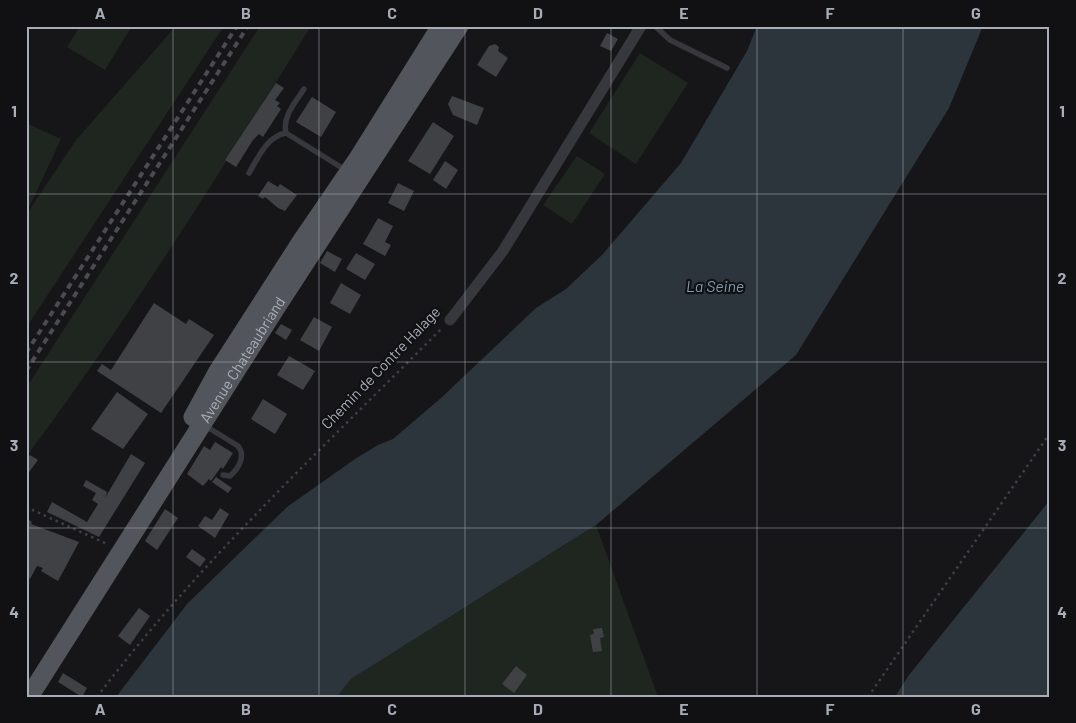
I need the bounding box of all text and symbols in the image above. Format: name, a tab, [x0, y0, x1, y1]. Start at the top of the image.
text: A	[95, 3, 106, 22]
text: B	[241, 3, 251, 22]
text: C	[387, 3, 397, 22]
text: D	[533, 3, 543, 22]
text: E	[679, 3, 689, 22]
text: F	[826, 3, 835, 22]
text: G	[971, 3, 981, 22]
text: 1	[11, 101, 17, 120]
text: 1	[1059, 101, 1065, 120]
text: 2	[10, 268, 19, 287]
text: 2	[1058, 268, 1067, 287]
water label: La Seine	[686, 276, 744, 295]
street label: Avenue Chateaubriand	[195, 293, 289, 426]
street label: Chemin de Contre Halage	[317, 302, 444, 432]
text: 3	[10, 435, 18, 454]
text: 3	[1058, 435, 1066, 454]
text: 4	[9, 602, 19, 621]
text: 4	[1057, 602, 1067, 621]
text: A	[95, 699, 106, 718]
text: B	[241, 699, 251, 718]
text: C	[387, 699, 397, 718]
text: D	[533, 699, 543, 718]
text: E	[679, 699, 689, 718]
text: F	[826, 699, 835, 718]
text: G	[971, 699, 981, 718]

